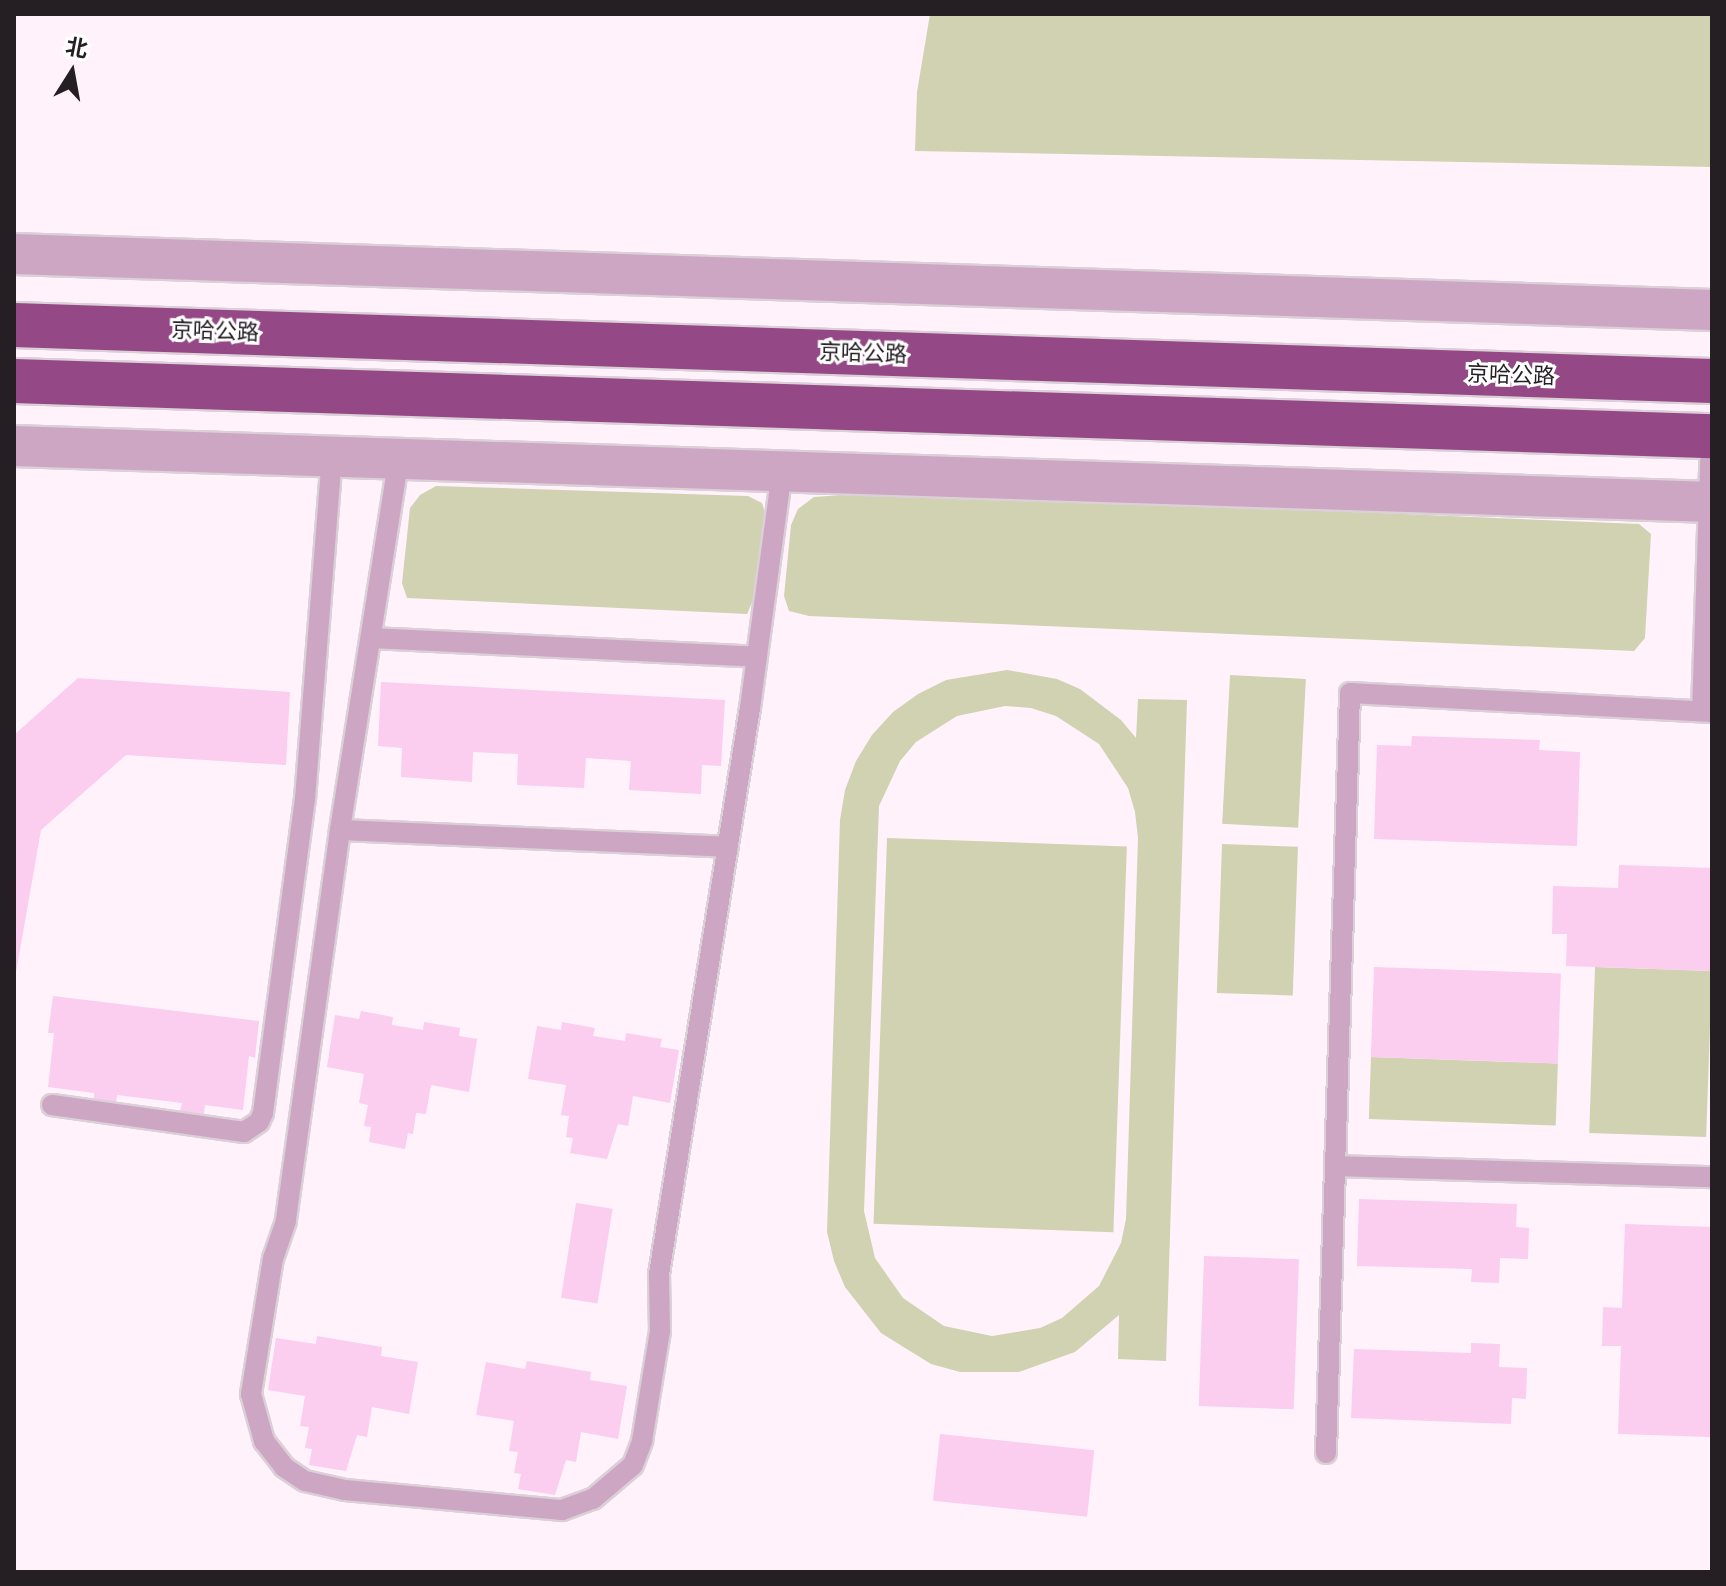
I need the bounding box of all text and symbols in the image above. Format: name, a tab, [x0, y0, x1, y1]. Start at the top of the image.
north arrow	[32, 32, 112, 112]
text: 北	[63, 34, 90, 62]
street label: 京哈公路	[171, 316, 259, 346]
street label: 京哈公路	[819, 338, 907, 368]
street label: 京哈公路	[1467, 360, 1555, 390]

